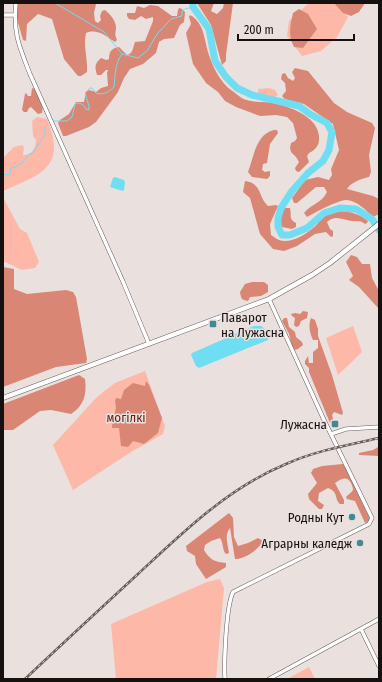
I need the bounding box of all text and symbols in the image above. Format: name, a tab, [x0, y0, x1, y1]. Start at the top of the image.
scale bar	[238, 16, 354, 42]
text: 200 m	[244, 23, 274, 37]
place label: Паварот на Лужасна	[221, 310, 284, 340]
marker: Паварот на Лужасна	[208, 319, 218, 329]
park label: могілкі	[106, 410, 146, 425]
place label: Лужасна	[280, 417, 327, 432]
marker: Лужасна	[330, 419, 340, 429]
place label: Родны Кут	[288, 510, 345, 525]
marker: Родны Кут	[347, 512, 357, 522]
place label: Аграрны каледж	[261, 536, 353, 551]
marker: Аграрны каледж	[355, 538, 365, 548]

